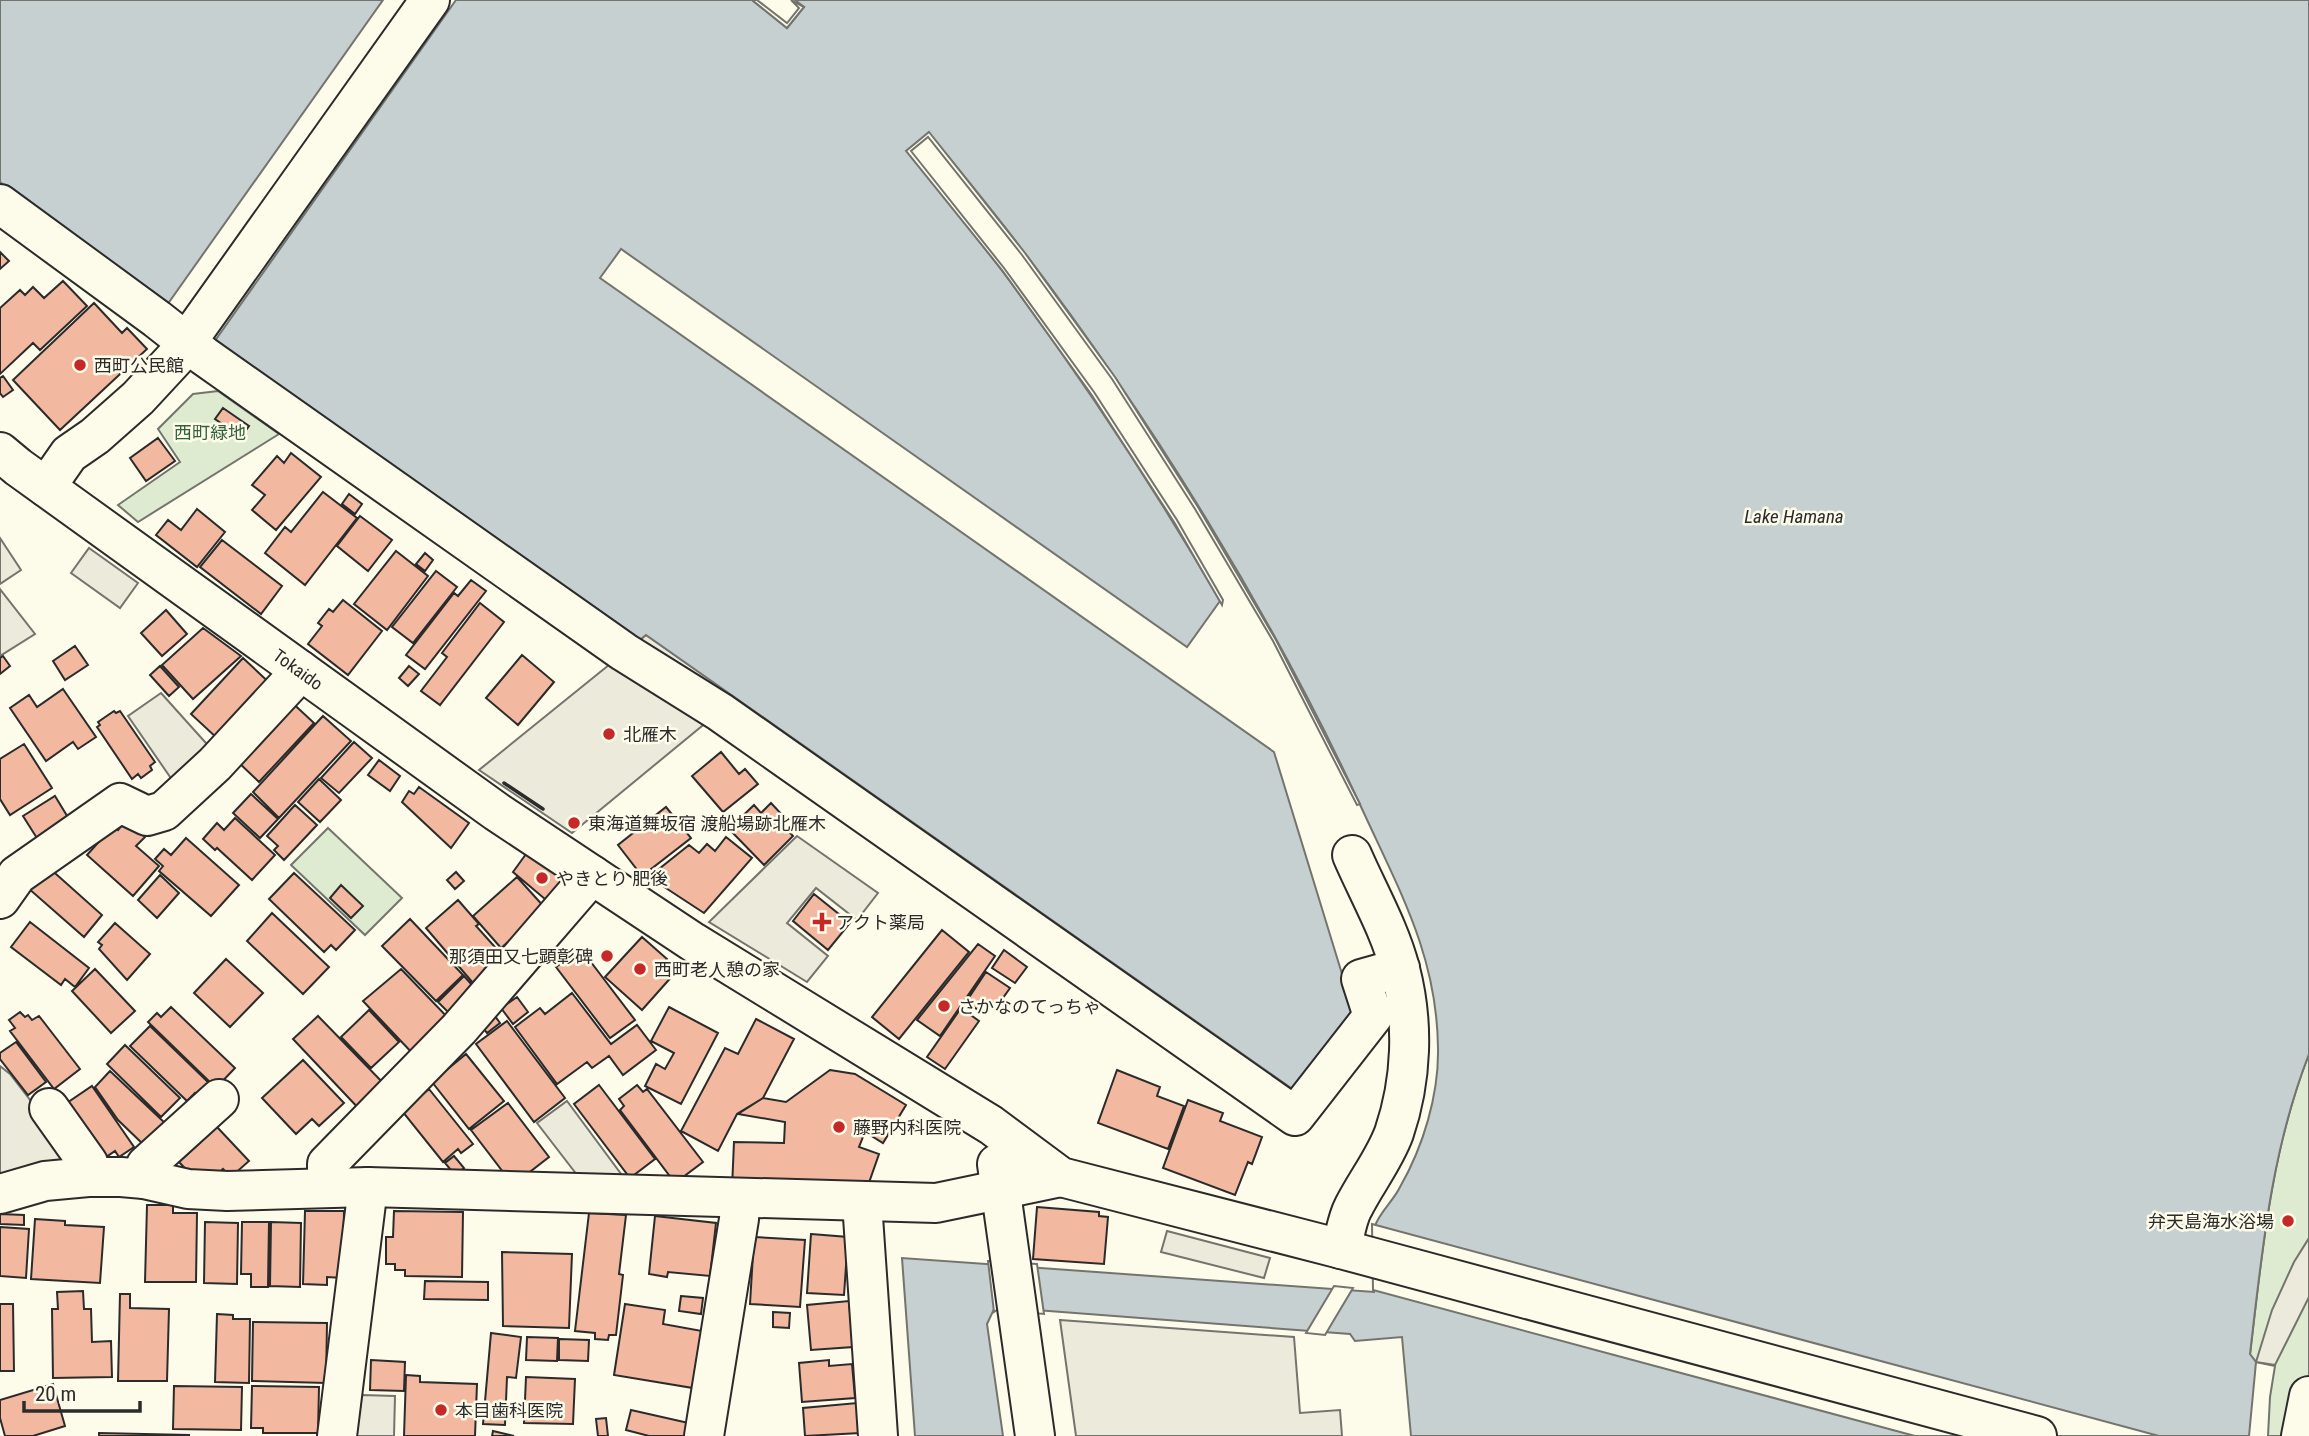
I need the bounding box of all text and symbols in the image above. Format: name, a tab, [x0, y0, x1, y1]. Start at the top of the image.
place label: 西町公民館	[94, 355, 184, 376]
marker: 西町公民館	[72, 357, 88, 373]
park label: 西町緑地	[174, 422, 246, 443]
water label: Lake Hamana	[1744, 505, 1844, 528]
street label: Tokaido	[269, 644, 327, 694]
place label: 北雁木	[623, 724, 677, 745]
marker: 北雁木	[601, 726, 617, 742]
place label: 東海道舞坂宿 渡船場跡北雁木	[588, 813, 826, 834]
marker: 東海道舞坂宿 渡船場跡北雁木	[566, 815, 582, 831]
place label: やきとり 肥後	[556, 868, 668, 889]
marker: やきとり 肥後	[534, 870, 550, 886]
place label: アクト薬局	[836, 912, 925, 933]
marker: アクト薬局	[814, 914, 830, 930]
place label: 那須田又七顕彰碑	[449, 946, 593, 967]
marker: 那須田又七顕彰碑	[599, 948, 615, 964]
place label: 西町老人憩の家	[654, 959, 780, 980]
marker: 西町老人憩の家	[632, 961, 648, 977]
place label: さかなのてっちゃ	[958, 996, 1101, 1017]
marker: さかなのてっちゃ	[936, 998, 952, 1014]
place label: 藤野内科医院	[853, 1117, 961, 1138]
marker: 藤野内科医院	[831, 1119, 847, 1135]
place label: 弁天島海水浴場	[2148, 1211, 2274, 1232]
marker: 弁天島海水浴場	[2280, 1213, 2296, 1229]
scale bar	[24, 1370, 140, 1414]
text: 20 m	[35, 1382, 76, 1406]
place label: 本目歯科医院	[455, 1400, 563, 1421]
marker: 本目歯科医院	[433, 1402, 449, 1418]

